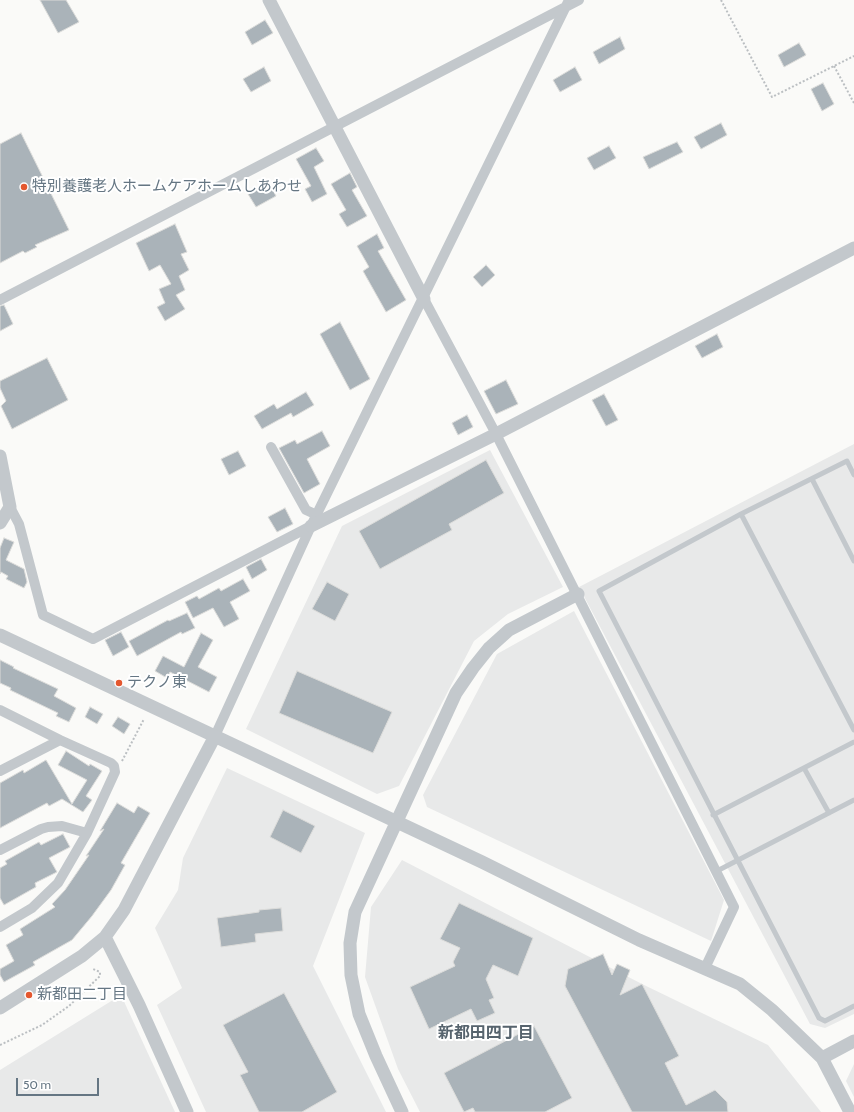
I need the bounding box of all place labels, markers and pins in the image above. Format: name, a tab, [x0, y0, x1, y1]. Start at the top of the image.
place label: 特別養護老人ホームケアホームしあわせ	[32, 178, 302, 196]
marker: 特別養護老人ホームケアホームしあわせ	[19, 182, 29, 192]
place label: テクノ東	[127, 674, 187, 692]
marker: テクノ東	[114, 678, 124, 688]
place label: 新都田二丁目	[37, 986, 127, 1004]
marker: 新都田二丁目	[24, 990, 34, 1000]

